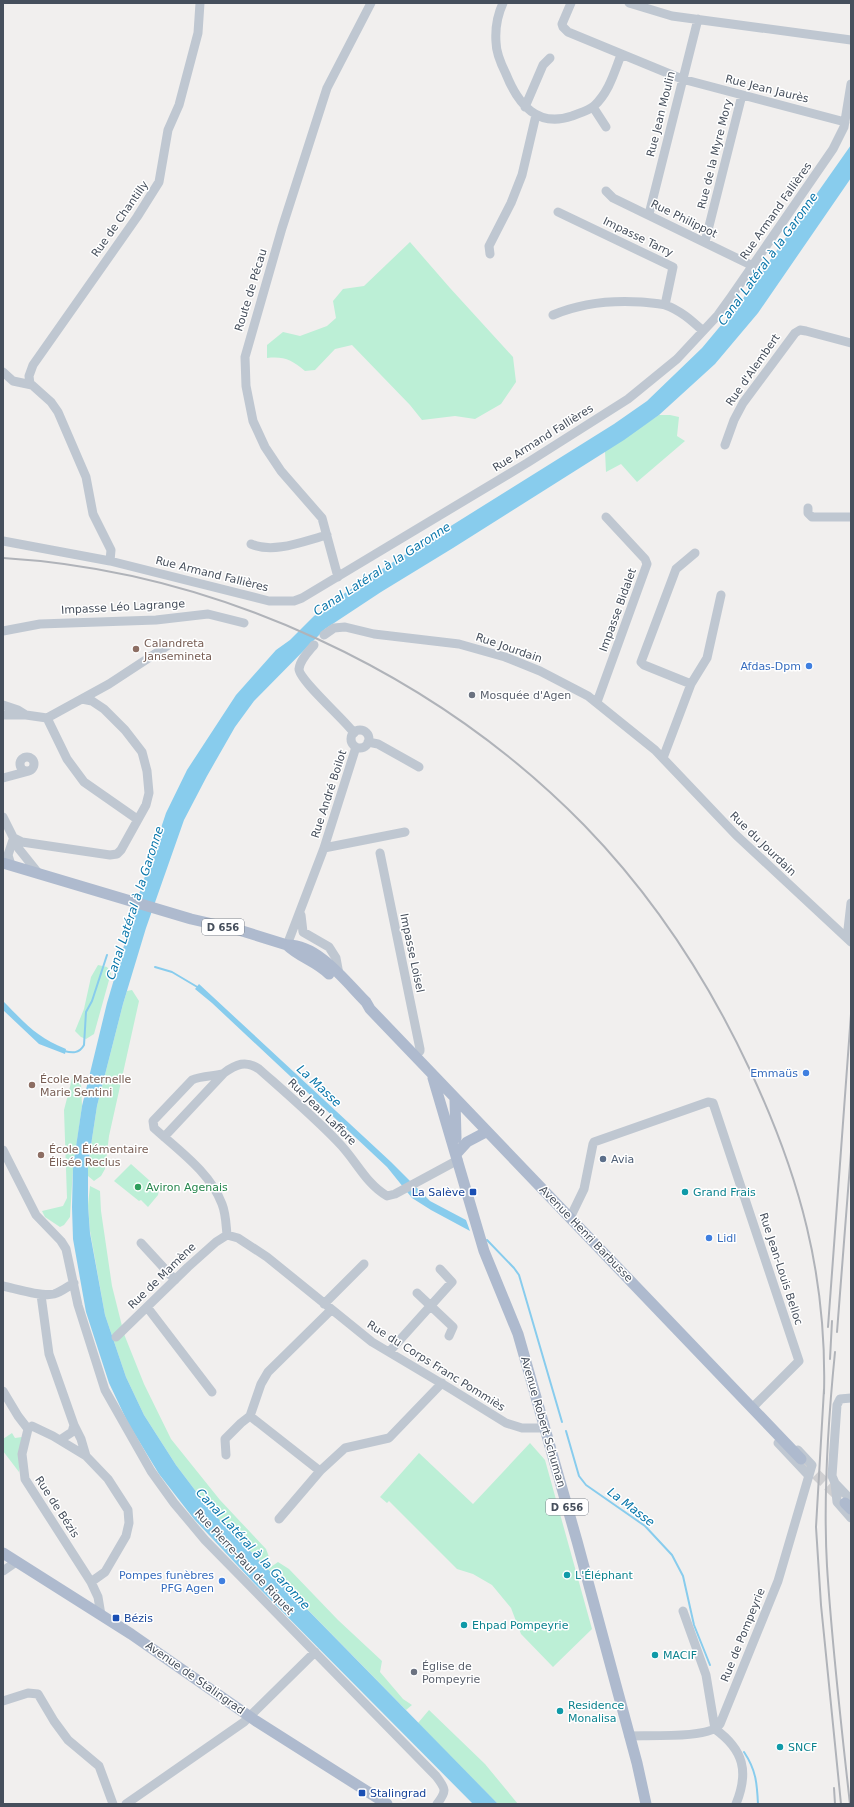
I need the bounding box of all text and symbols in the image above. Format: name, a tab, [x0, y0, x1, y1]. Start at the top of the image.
street label: Rue Jean Moulin	[644, 70, 678, 158]
street label: Rue Jean Jaurès	[724, 72, 810, 106]
street label: Rue de la Myre Mory	[695, 97, 735, 210]
street label: Rue Armand Fallières	[737, 160, 815, 262]
street label: Rue de Chantilly	[89, 178, 151, 260]
water label: Canal Latéral à la Garonne	[715, 190, 821, 328]
street label: Rue Philippot	[649, 197, 720, 241]
street label: Impasse Tarry	[601, 214, 676, 260]
street label: Route de Pécau	[232, 247, 270, 333]
street label: Rue d'Alembert	[723, 331, 783, 409]
street label: Rue Armand Fallières	[490, 402, 596, 474]
water label: Canal Latéral à la Garonne	[311, 519, 453, 619]
street label: Rue Armand Fallières	[154, 554, 270, 594]
street label: Impasse Bidalet	[597, 566, 639, 654]
street label: Impasse Léo Lagrange	[61, 597, 186, 617]
street label: Rue Jourdain	[474, 631, 544, 665]
place label: Calandreta Jansemineta	[143, 637, 212, 663]
marker: Calandreta Jansemineta	[131, 644, 141, 654]
place label: Afdas-Dpm	[740, 660, 801, 673]
marker: Afdas-Dpm	[804, 661, 814, 671]
place label: Mosquée d'Agen	[480, 689, 571, 702]
marker: Mosquée d'Agen	[467, 690, 477, 700]
street label: Rue André Boilot	[309, 748, 350, 840]
street label: Rue du Jourdain	[727, 809, 799, 879]
water label: Canal Latéral à la Garonne	[104, 824, 166, 982]
street label: Impasse Loisel	[397, 912, 427, 994]
road number: D 656	[202, 919, 244, 935]
water label: La Masse	[294, 1062, 344, 1110]
place label: Emmaüs	[750, 1067, 798, 1080]
marker: Emmaüs	[801, 1068, 811, 1078]
place label: École Maternelle Marie Sentini	[40, 1073, 132, 1099]
street label: Rue Jean Laffore	[285, 1076, 359, 1148]
marker: École Maternelle Marie Sentini	[27, 1080, 37, 1090]
place label: École Élémentaire Élisée Reclus	[49, 1143, 149, 1169]
marker: École Élémentaire Élisée Reclus	[36, 1150, 46, 1160]
place label: Avia	[611, 1153, 634, 1166]
marker: Avia	[598, 1154, 608, 1164]
place label: Aviron Agenais	[146, 1181, 228, 1194]
marker: Aviron Agenais	[133, 1182, 143, 1192]
street label: Avenue Henri Barbusse	[537, 1183, 635, 1285]
place label: La Salève	[412, 1186, 465, 1199]
place label: Grand Frais	[693, 1186, 756, 1199]
marker: La Salève	[468, 1187, 478, 1197]
marker: Grand Frais	[680, 1187, 690, 1197]
street label: Rue Jean-Louis Belloc	[757, 1211, 805, 1327]
place label: Lidl	[717, 1232, 736, 1245]
marker: Lidl	[704, 1233, 714, 1243]
street label: Rue de Mamène	[125, 1240, 199, 1312]
street label: Rue du Corps Franc Pommiès	[365, 1318, 508, 1414]
street label: Avenue Robert Schuman	[518, 1355, 568, 1489]
street label: Rue de Bézis	[32, 1474, 82, 1540]
water label: La Masse	[605, 1485, 657, 1529]
water label: Canal Latéral à la Garonne	[193, 1486, 313, 1612]
road number: D 656	[546, 1499, 588, 1515]
street label: Rue Pierre-Paul de Riquet	[192, 1507, 297, 1618]
place label: Pompes funèbres PFG Agen	[119, 1569, 214, 1595]
place label: L'Éléphant	[575, 1569, 634, 1582]
marker: L'Éléphant	[562, 1570, 572, 1580]
marker: Pompes funèbres PFG Agen	[217, 1576, 227, 1586]
street label: Rue de Pompeyrie	[718, 1586, 768, 1684]
place label: Bézis	[124, 1612, 153, 1625]
marker: Bézis	[111, 1613, 121, 1623]
place label: Ehpad Pompeyrie	[472, 1619, 569, 1632]
marker: Ehpad Pompeyrie	[459, 1620, 469, 1630]
street label: Avenue de Stalingrad	[143, 1639, 247, 1717]
place label: MACIF	[663, 1649, 697, 1662]
marker: MACIF	[650, 1650, 660, 1660]
place label: Église de Pompeyrie	[422, 1660, 481, 1686]
marker: Église de Pompeyrie	[409, 1667, 419, 1677]
place label: Residence Monalisa	[568, 1699, 624, 1725]
marker: Residence Monalisa	[555, 1706, 565, 1716]
place label: SNCF	[788, 1741, 817, 1754]
marker: SNCF	[775, 1742, 785, 1752]
place label: Stalingrad	[370, 1787, 426, 1800]
marker: Stalingrad	[357, 1788, 367, 1798]

